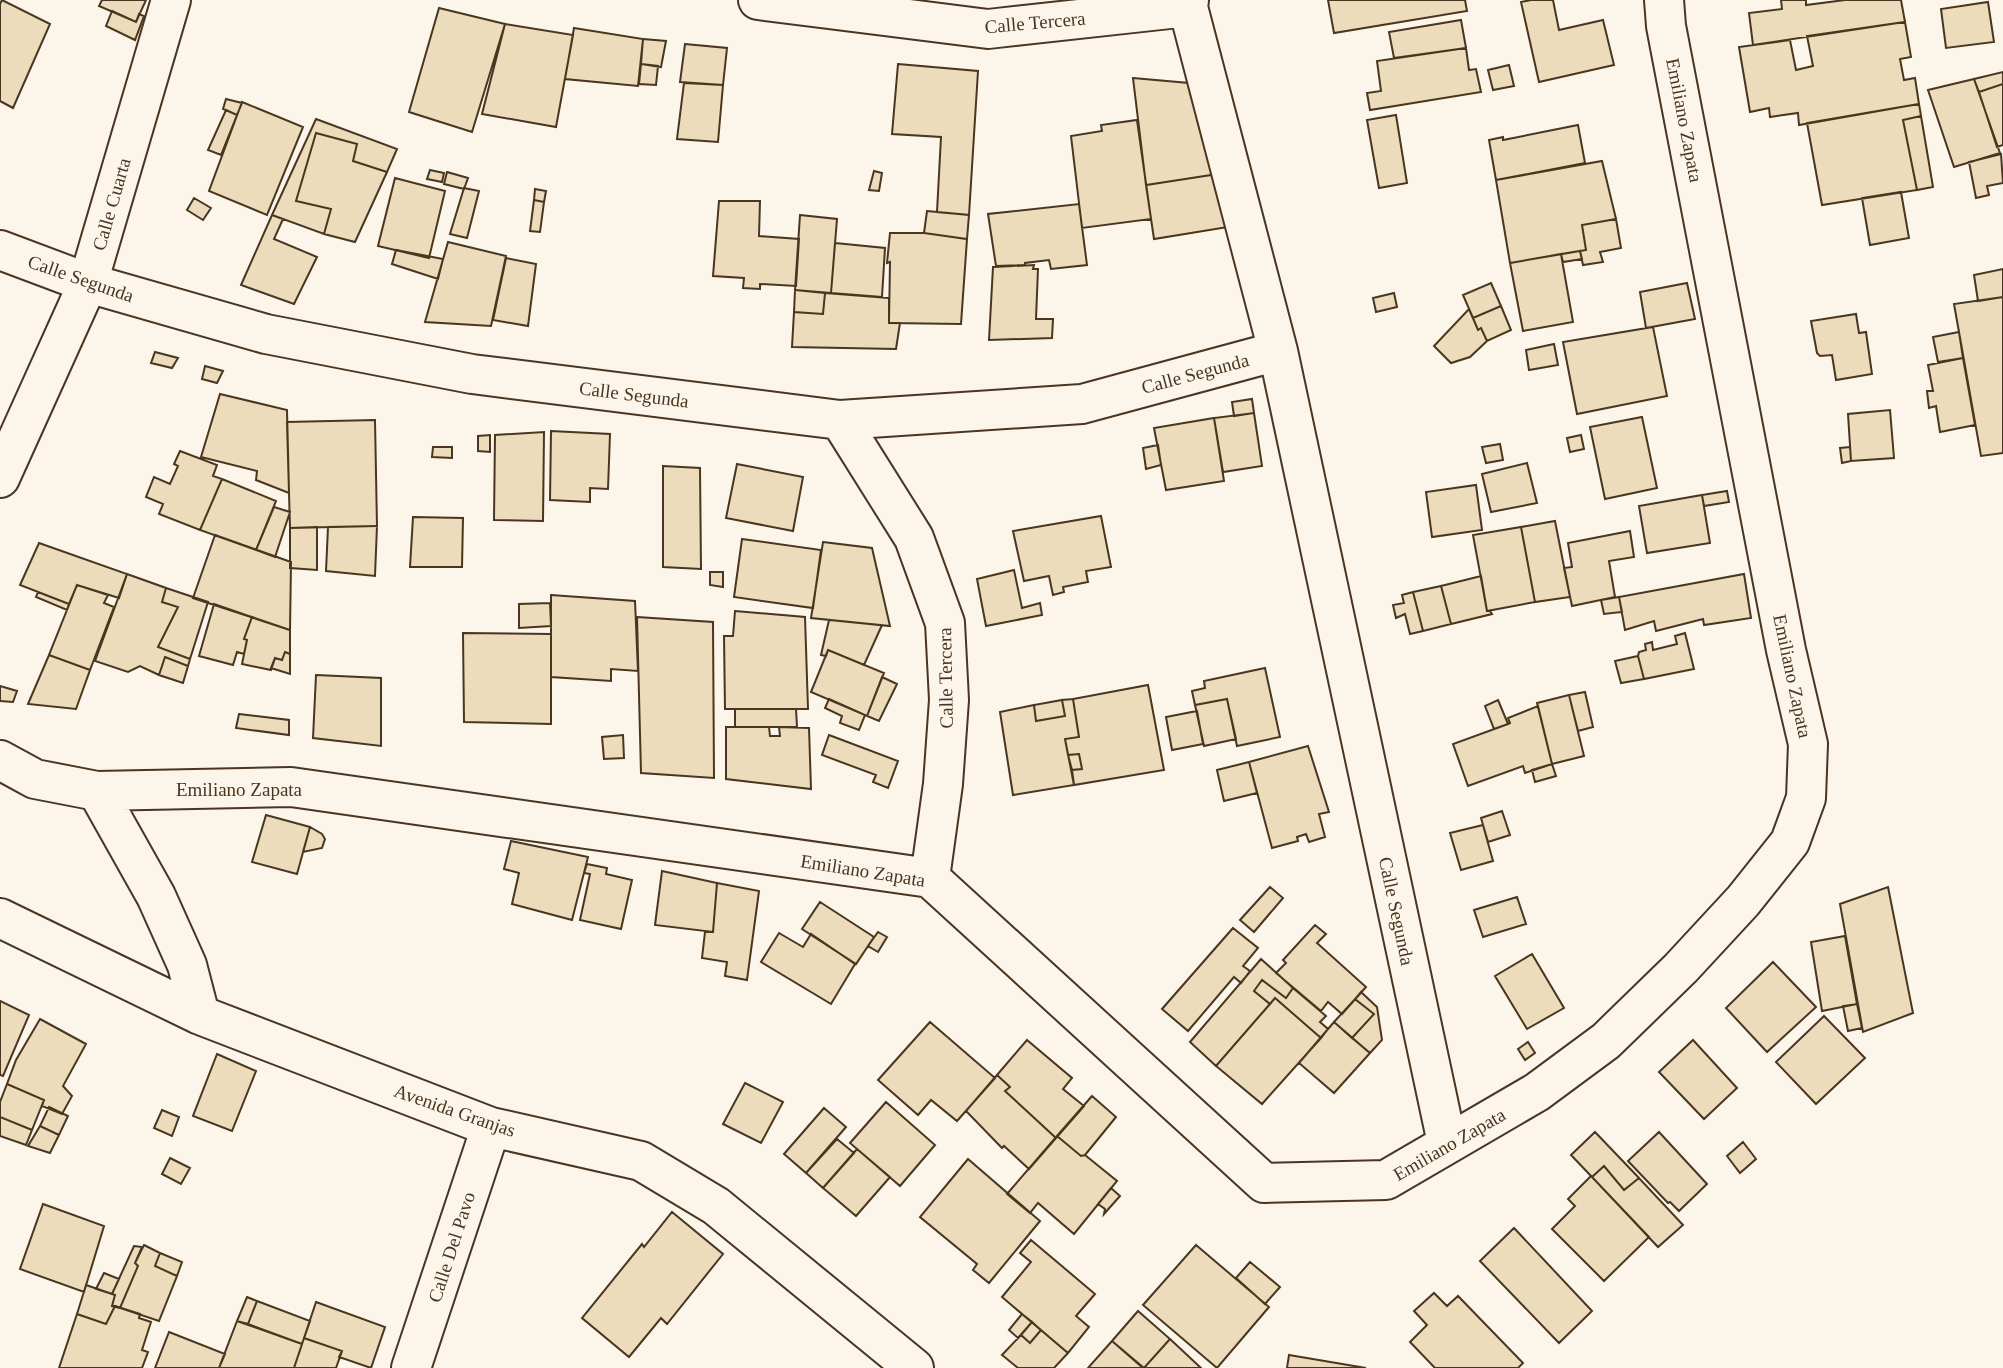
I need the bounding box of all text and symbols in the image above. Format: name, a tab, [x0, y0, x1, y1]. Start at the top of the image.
street label: Calle Tercera	[984, 8, 1087, 37]
street label: Emiliano Zapata	[1662, 56, 1707, 185]
street label: Calle Cuarta	[88, 155, 135, 253]
street label: Calle Segunda	[25, 251, 137, 307]
street label: Calle Segunda	[1139, 349, 1252, 398]
street label: Calle Segunda	[578, 377, 691, 412]
street label: Emiliano Zapata	[1769, 612, 1816, 741]
street label: Calle Tercera	[934, 627, 957, 729]
street label: Emiliano Zapata	[176, 779, 303, 800]
street label: Emiliano Zapata	[799, 850, 927, 891]
street label: Calle Segunda	[1375, 855, 1418, 968]
street label: Avenida Granjas	[391, 1080, 518, 1141]
street label: Emiliano Zapata	[1389, 1104, 1510, 1185]
street label: Calle Del Pavo	[424, 1189, 479, 1305]

